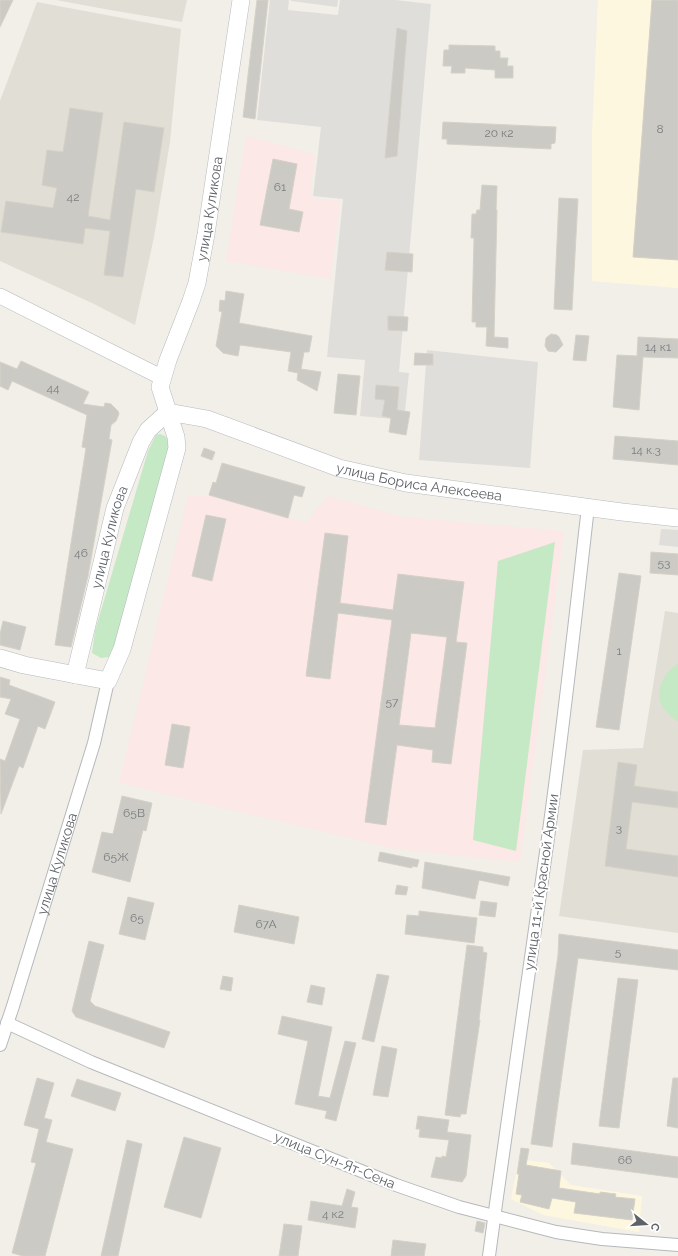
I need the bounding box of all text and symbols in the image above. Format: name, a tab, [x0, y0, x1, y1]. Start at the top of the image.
house number: 8	[656, 122, 664, 136]
house number: 20 к2	[484, 126, 514, 140]
street label: улица Куликова	[193, 155, 225, 263]
house number: 61	[274, 180, 286, 194]
house number: 42	[67, 190, 79, 204]
house number: 14 к1	[645, 340, 671, 354]
house number: 44	[46, 381, 60, 395]
house number: 14 к.3	[631, 443, 661, 457]
street label: улица Бориса Алексеева	[335, 460, 503, 504]
street label: улица Куликова	[88, 483, 131, 590]
house number: 46	[74, 546, 88, 560]
house number: 53	[658, 556, 670, 570]
house number: 1	[616, 644, 622, 658]
house number: 57	[386, 695, 399, 709]
street label: улица 11-й Красной Армии	[521, 793, 561, 971]
house number: 65В	[123, 806, 145, 820]
street label: улица Куликова	[34, 811, 80, 917]
house number: 3	[616, 821, 622, 835]
house number: 65Ж	[103, 850, 129, 864]
house number: 65	[130, 911, 144, 925]
house number: 67А	[255, 917, 277, 931]
house number: 5	[615, 945, 622, 959]
street label: улица Сун-Ят-Сена	[272, 1128, 398, 1192]
house number: 66	[618, 1153, 632, 1167]
north arrow	[626, 1204, 666, 1244]
house number: 4 к2	[322, 1207, 344, 1221]
text: С	[648, 1221, 662, 1233]

